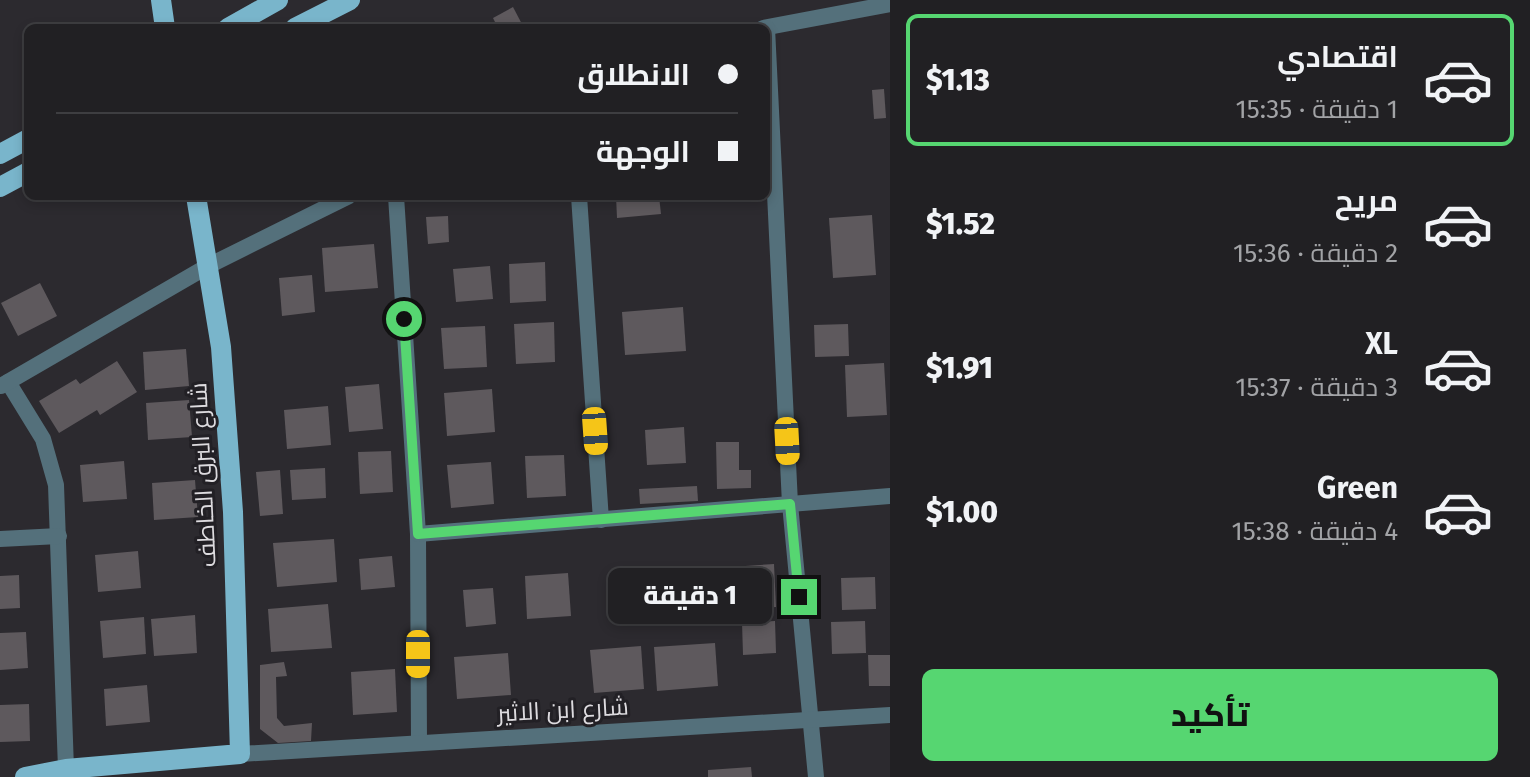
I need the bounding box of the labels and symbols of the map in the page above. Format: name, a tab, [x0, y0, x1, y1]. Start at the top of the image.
route start	[386, 301, 422, 337]
street label: شارع البرق الخاطف	[184, 382, 224, 568]
car	[581, 406, 609, 456]
car	[774, 416, 800, 466]
callout: 1 دقيقة	[607, 569, 771, 625]
route end	[781, 579, 817, 615]
car	[406, 630, 430, 678]
street label: شارع ابن الاثير	[495, 693, 629, 730]

